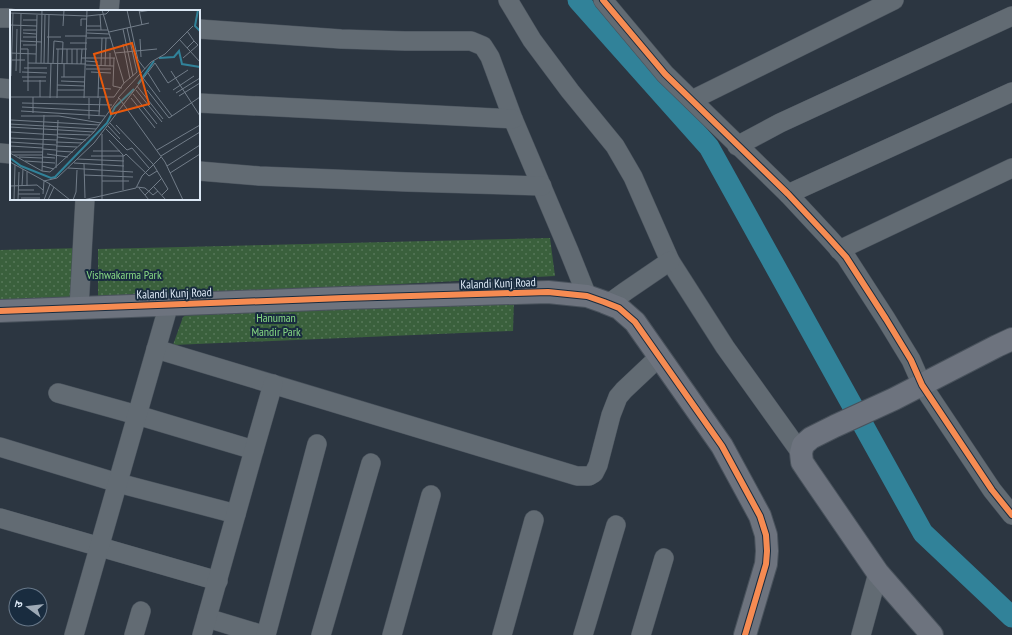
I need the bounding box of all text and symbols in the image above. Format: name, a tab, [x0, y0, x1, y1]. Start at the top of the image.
inset map	[10, 10, 200, 200]
park label: Vishwakarma Park	[85, 267, 162, 282]
street label: Kalandi Kunj Road	[460, 274, 536, 292]
street label: Kalandi Kunj Road	[136, 284, 212, 302]
park label: Hanuman Mandir Park	[251, 310, 301, 339]
north arrow	[8, 587, 48, 627]
text: उ	[11, 599, 26, 609]

